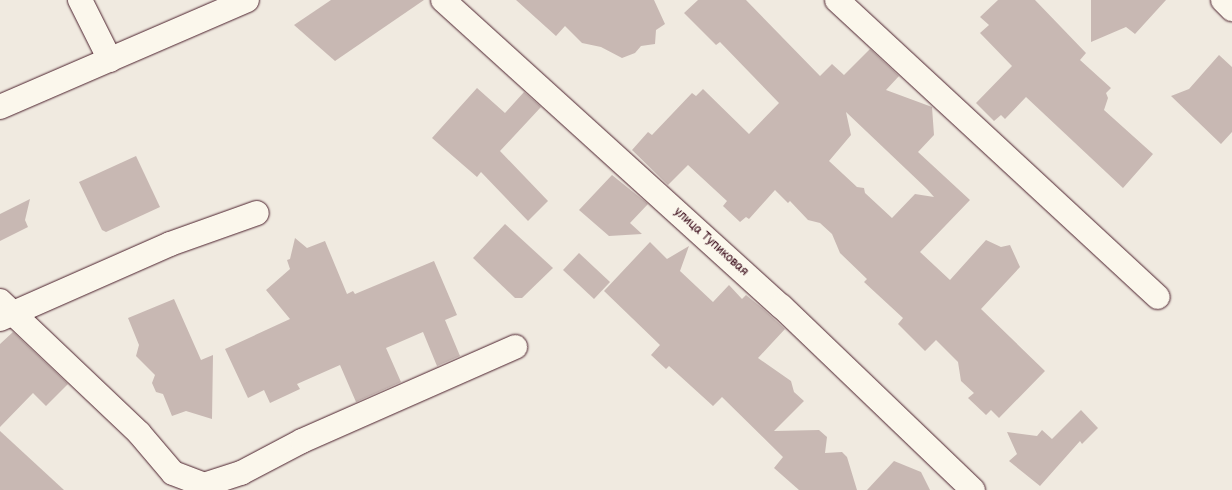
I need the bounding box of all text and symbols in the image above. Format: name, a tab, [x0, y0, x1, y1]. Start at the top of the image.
street label: улица Тупиковая	[671, 205, 751, 279]

